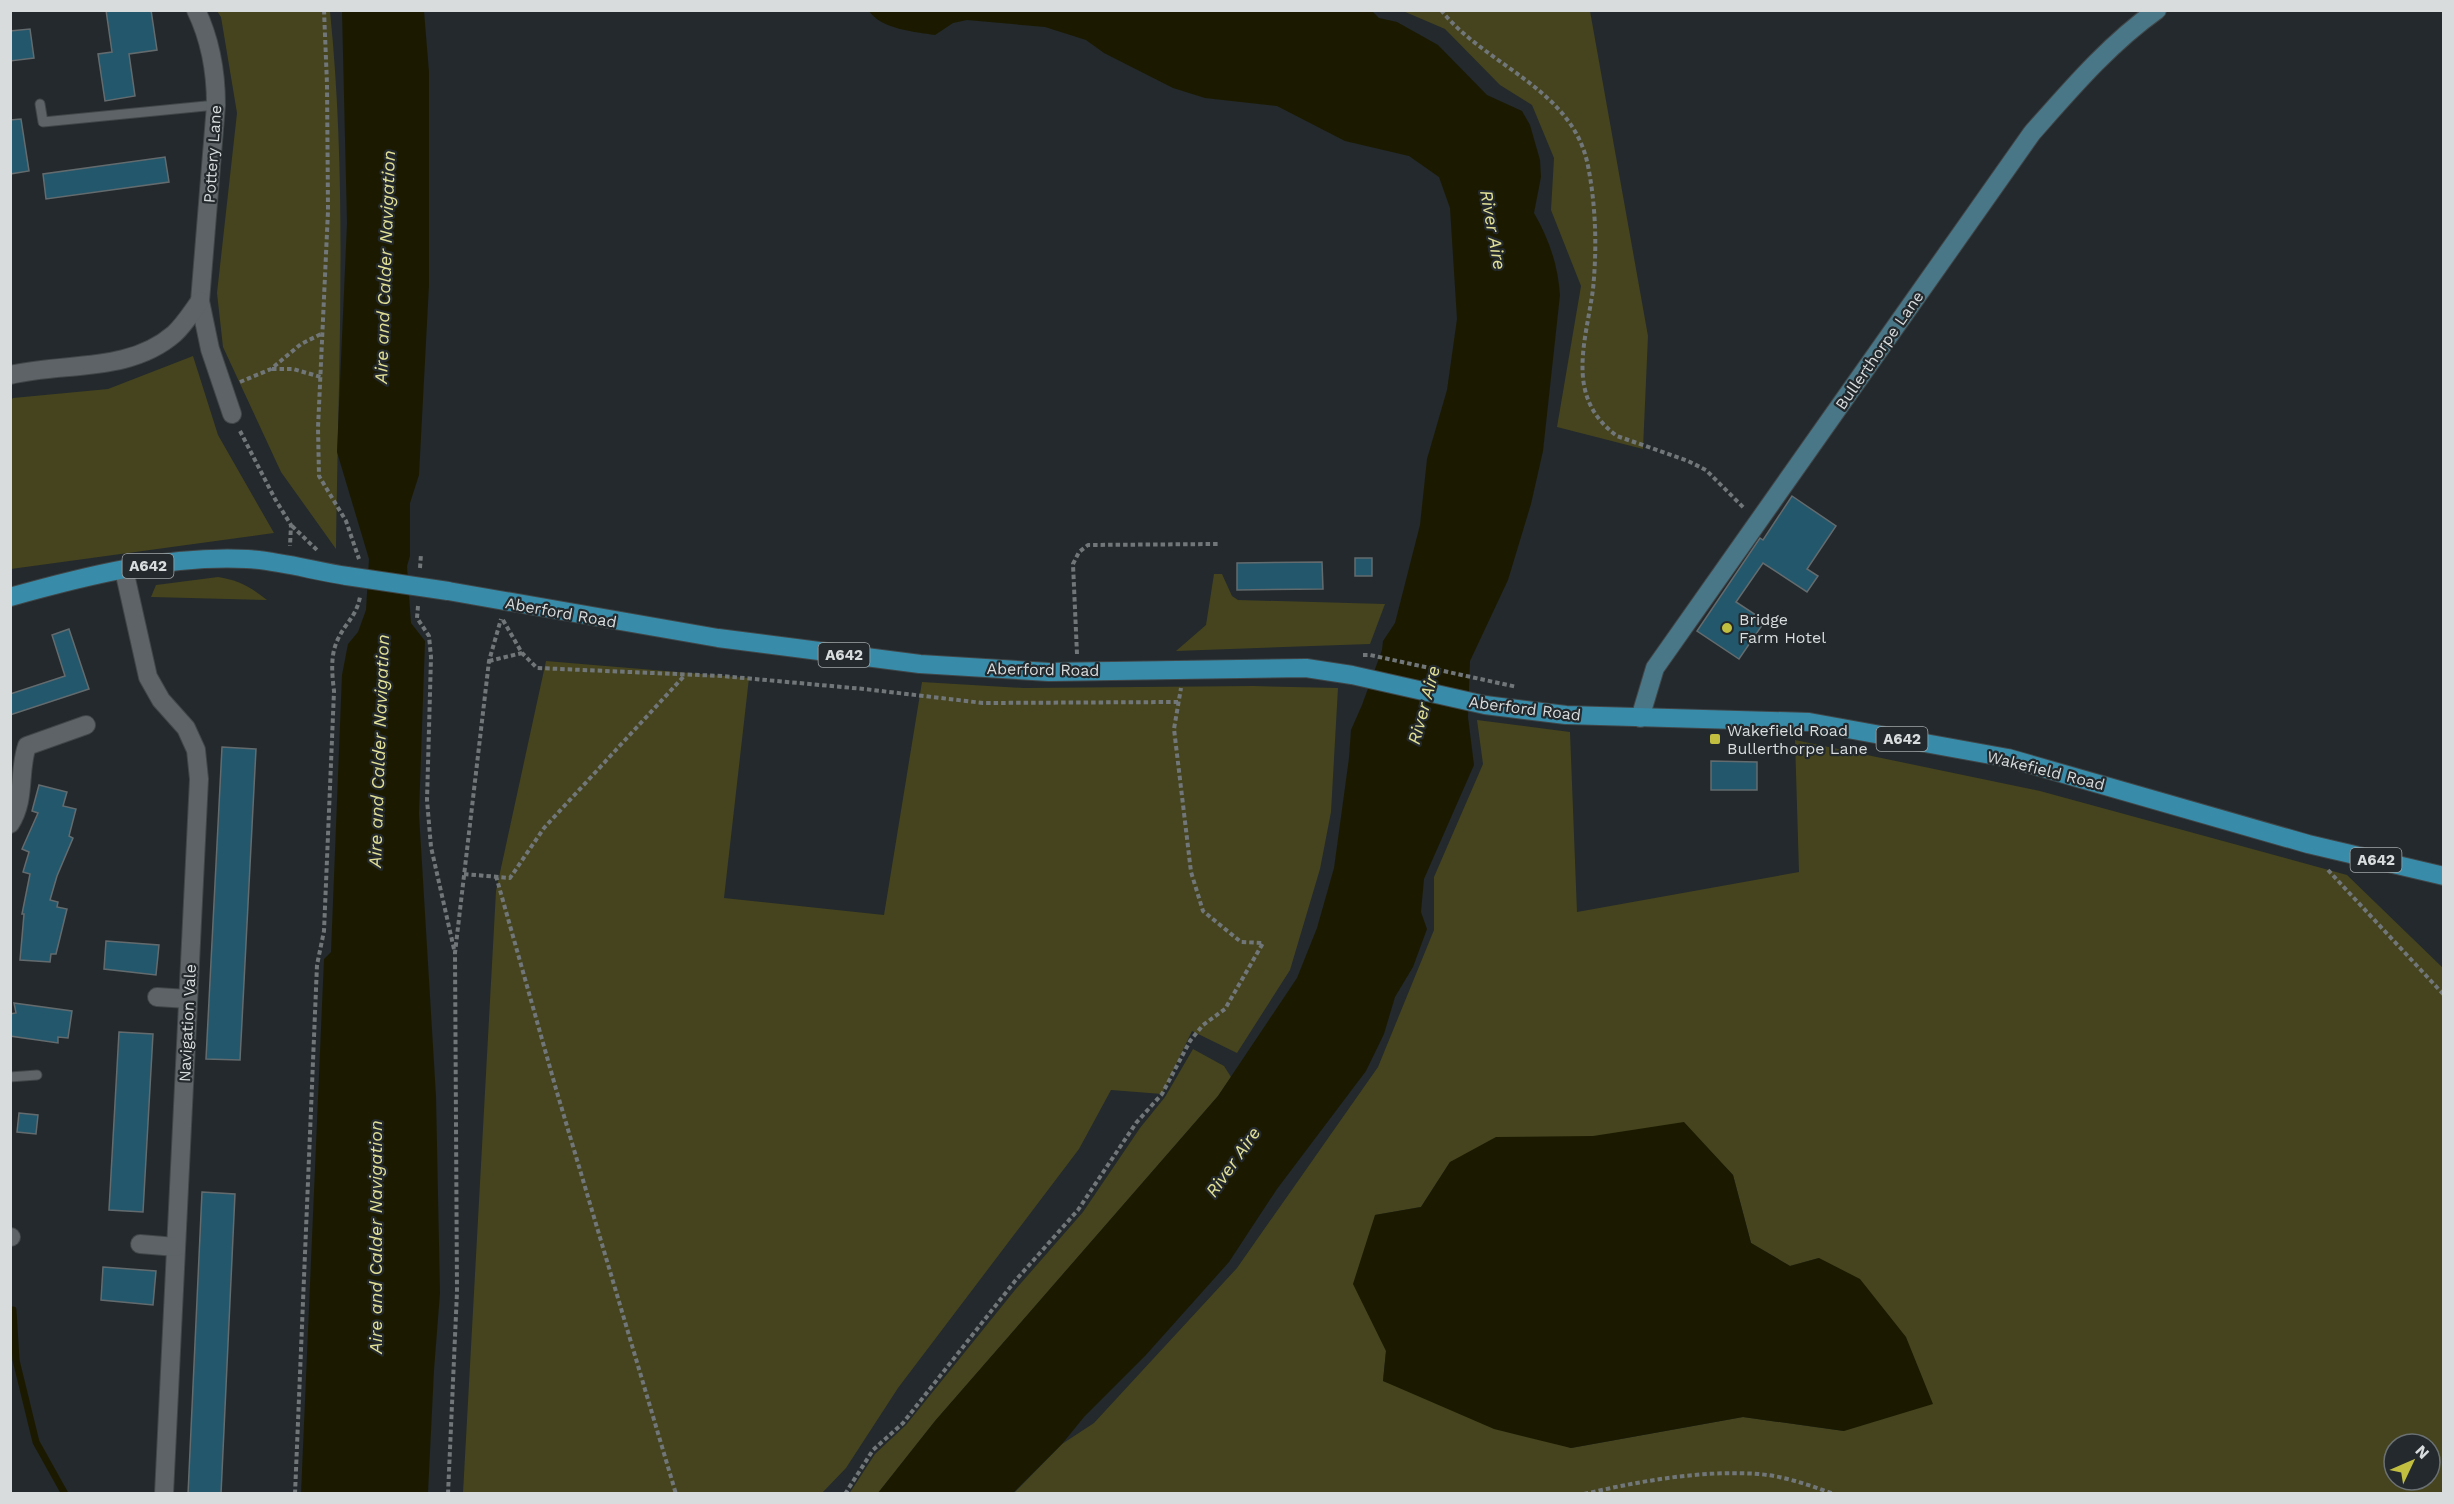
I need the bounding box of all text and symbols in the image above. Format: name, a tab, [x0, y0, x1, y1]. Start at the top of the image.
street label: Pottery Lane	[200, 104, 225, 204]
water label: Aire and Calder Navigation	[370, 150, 399, 385]
water label: River Aire	[1476, 188, 1511, 271]
street label: Bullerthorpe Lane	[1831, 287, 1928, 413]
road number: A642	[122, 554, 174, 578]
street label: Aberford Road	[504, 593, 618, 632]
place label: Bridge Farm Hotel	[1739, 610, 1826, 647]
marker: Bridge Farm Hotel	[1720, 621, 1734, 635]
water label: Aire and Calder Navigation	[364, 634, 393, 869]
road number: A642	[818, 643, 870, 667]
street label: Aberford Road	[986, 659, 1100, 680]
water label: River Aire	[1403, 663, 1444, 747]
street label: Aberford Road	[1468, 692, 1582, 725]
place label: Wakefield Road Bullerthorpe Lane	[1727, 721, 1868, 758]
road number: A642	[1876, 727, 1928, 751]
marker: Wakefield Road Bullerthorpe Lane	[1708, 732, 1722, 746]
street label: Wakefield Road	[1985, 747, 2107, 794]
road number: A642	[2350, 848, 2402, 872]
street label: Navigation Vale	[175, 963, 200, 1083]
water label: Aire and Calder Navigation	[365, 1120, 386, 1355]
water label: River Aire	[1201, 1123, 1264, 1201]
north arrow	[2382, 1432, 2442, 1492]
text: N	[2411, 1441, 2433, 1463]

